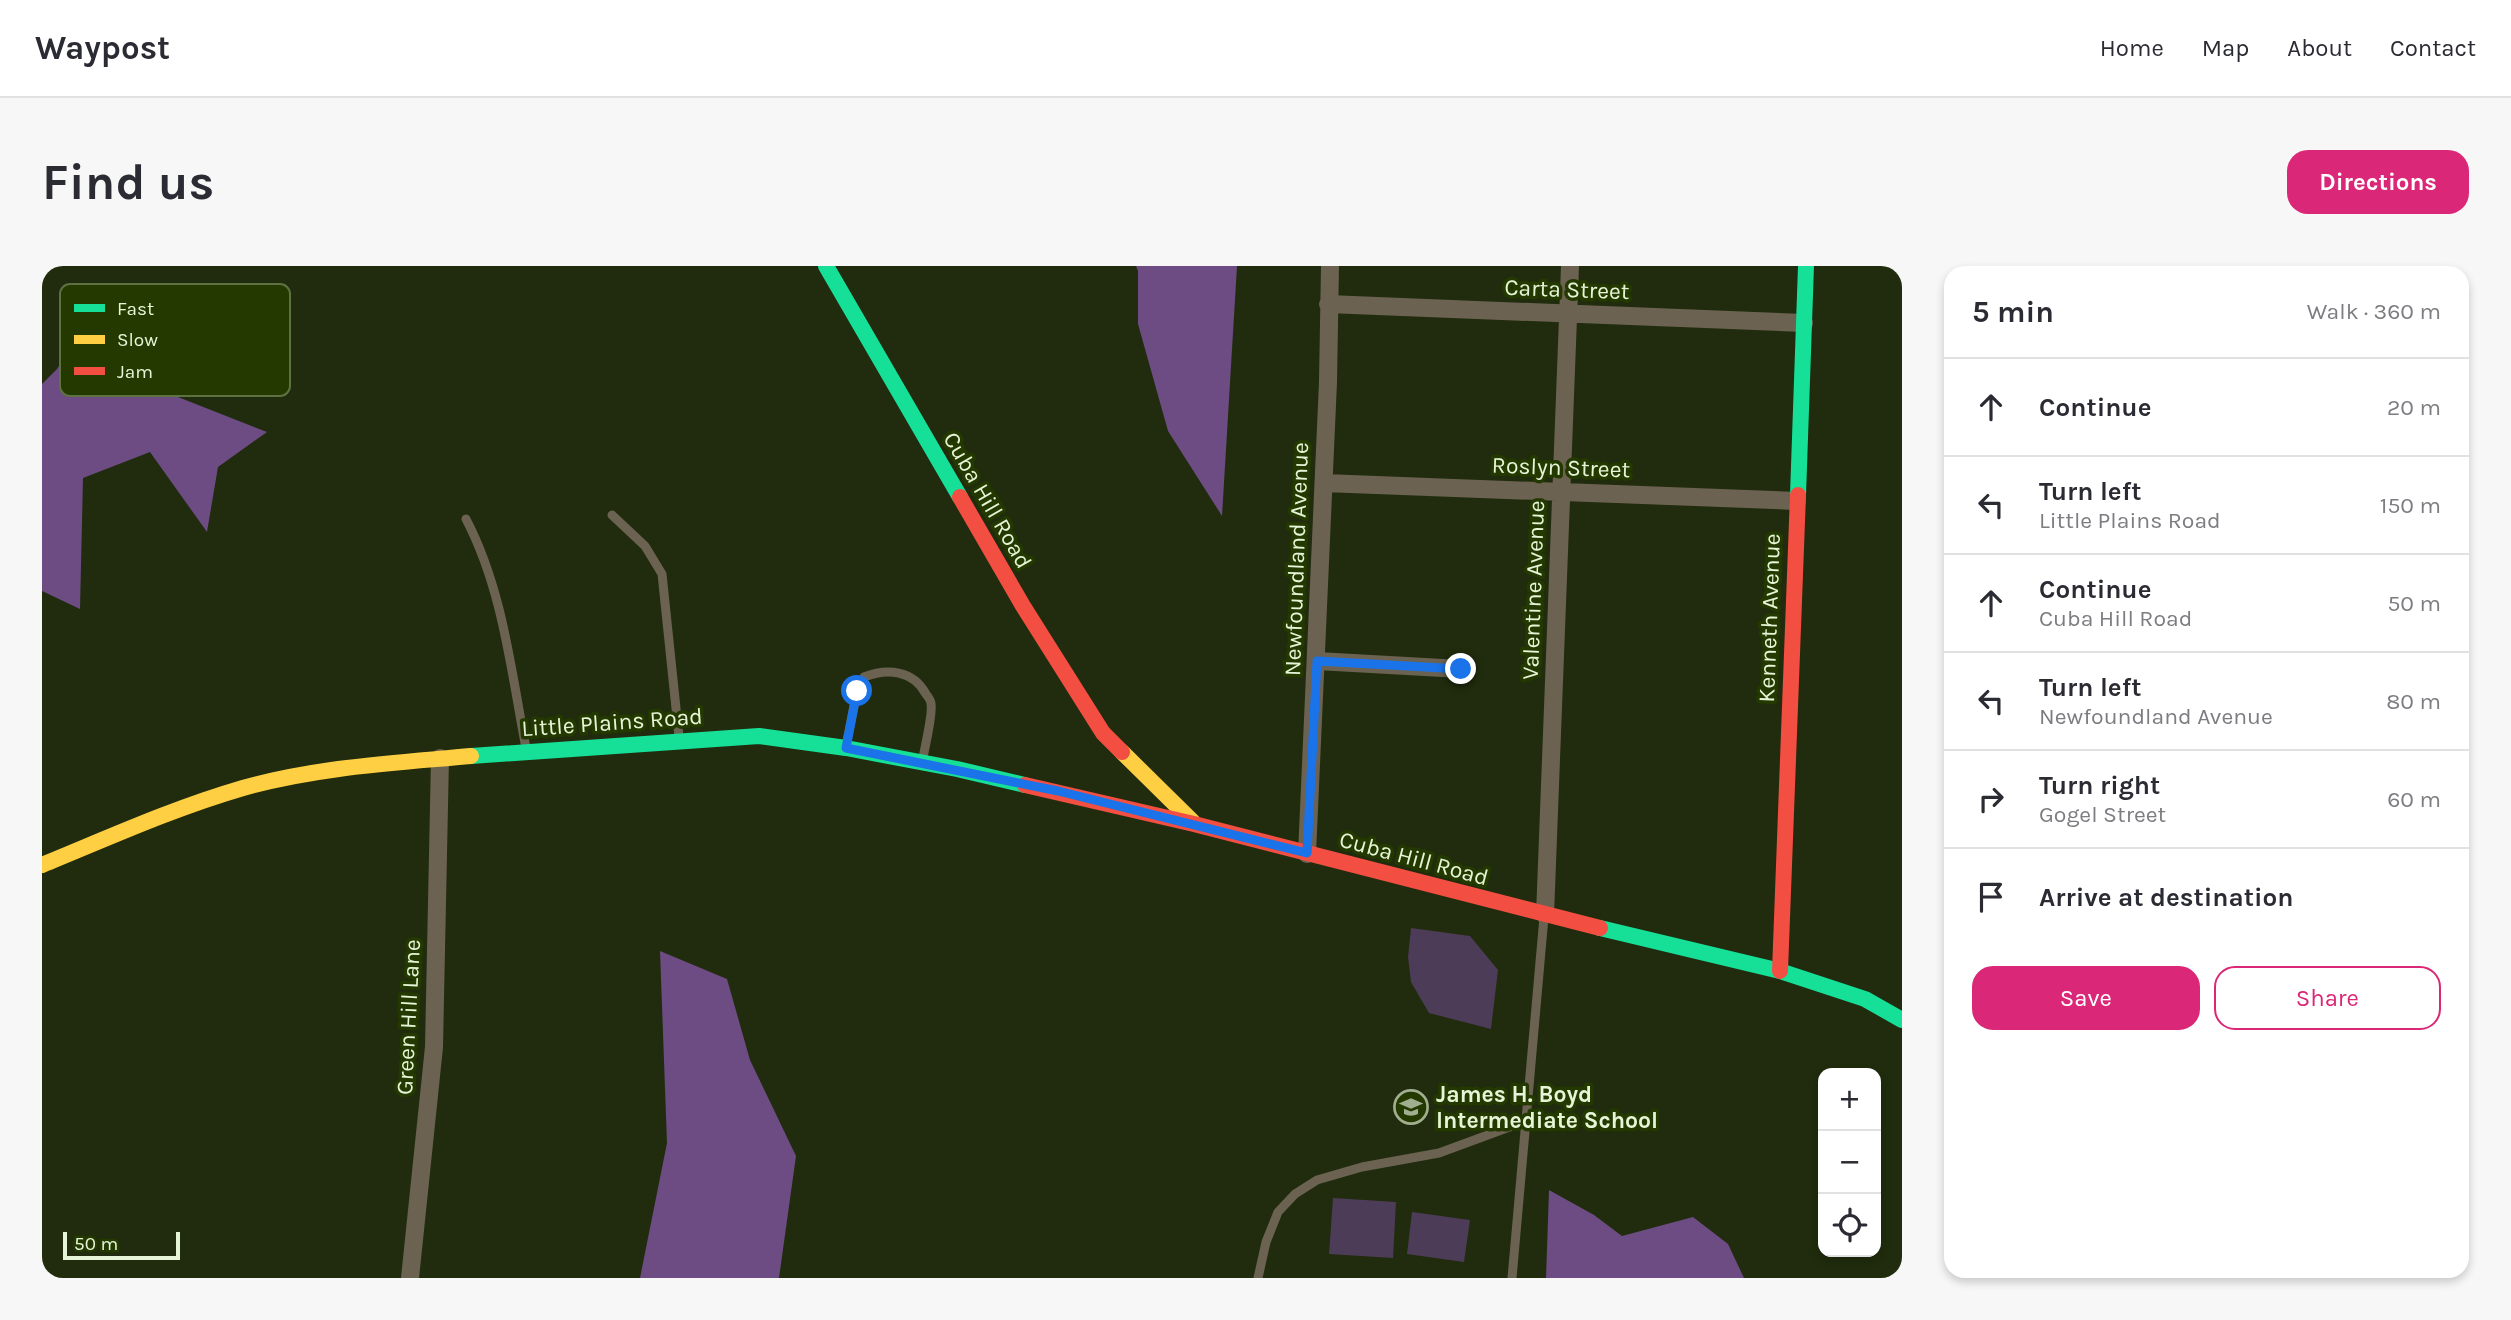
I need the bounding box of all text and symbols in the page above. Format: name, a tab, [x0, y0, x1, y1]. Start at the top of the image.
text: Waypost	[35, 29, 170, 67]
text: Home	[2100, 34, 2164, 62]
text: Map	[2202, 34, 2249, 62]
text: About	[2287, 34, 2352, 62]
text: Contact	[2390, 34, 2476, 62]
button: Directions	[2287, 150, 2469, 214]
text: Find us	[42, 154, 214, 211]
street label: Carta Street	[1504, 274, 1630, 305]
legend	[60, 284, 290, 396]
text: 5 min	[1972, 294, 2054, 330]
text: Fast	[117, 298, 154, 320]
text: Walk · 360 m	[2307, 298, 2441, 325]
text: Slow	[117, 329, 158, 351]
text: Jam	[117, 361, 153, 383]
icon: ahead	[1972, 388, 2010, 426]
text: Continue	[2039, 392, 2151, 423]
text: 20 m	[2387, 394, 2441, 421]
street label: Cuba Hill Road	[938, 427, 1038, 573]
street label: Newfoundland Avenue	[1279, 442, 1314, 676]
street label: Roslyn Street	[1491, 452, 1631, 483]
text: Turn left	[2039, 476, 2141, 507]
icon: left	[1972, 486, 2010, 524]
text: 150 m	[2380, 492, 2441, 519]
street label: Valentine Avenue	[1517, 500, 1550, 680]
text: Little Plains Road	[2039, 507, 2221, 534]
street label: Kenneth Avenue	[1753, 533, 1786, 703]
text: Continue	[2039, 574, 2151, 605]
icon: ahead	[1972, 584, 2010, 622]
text: 50 m	[2387, 590, 2441, 617]
text: Cuba Hill Road	[2039, 605, 2192, 632]
route end	[1445, 653, 1476, 684]
text: Turn left	[2039, 672, 2141, 703]
route start	[841, 675, 872, 706]
icon: left	[1972, 682, 2010, 720]
text: 80 m	[2386, 688, 2441, 715]
street label: Little Plains Road	[520, 703, 704, 742]
text: Newfoundland Avenue	[2039, 703, 2273, 730]
text: Turn right	[2039, 770, 2160, 801]
icon: right	[1972, 780, 2010, 818]
text: 60 m	[2387, 786, 2441, 813]
text: Gogel Street	[2039, 801, 2166, 828]
street label: Cuba Hill Road	[1336, 826, 1491, 891]
icon: arrive	[1972, 878, 2010, 916]
text: Arrive at destination	[2039, 882, 2293, 913]
street label: Green Hill Lane	[391, 939, 426, 1096]
button: Save	[1972, 966, 2200, 1030]
button: Share	[2214, 966, 2441, 1030]
map controls	[1818, 1068, 1881, 1257]
button: +	[1818, 1068, 1881, 1131]
place label: James H. Boyd Intermediate School	[1436, 1081, 1658, 1134]
school or university icon: James H. Boyd Intermediate School	[1392, 1088, 1430, 1126]
button: −	[1818, 1131, 1881, 1194]
button: locate	[1818, 1194, 1881, 1257]
scale bar	[63, 1229, 180, 1261]
text: 50 m	[74, 1233, 118, 1255]

